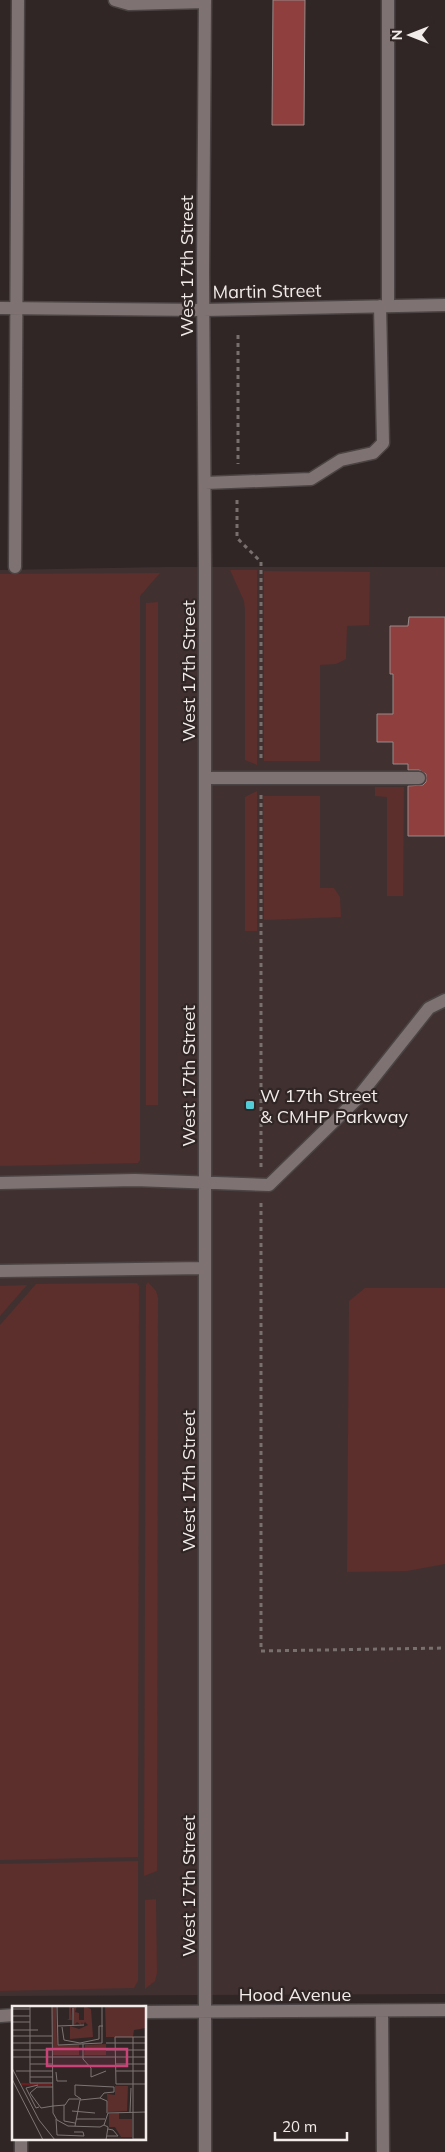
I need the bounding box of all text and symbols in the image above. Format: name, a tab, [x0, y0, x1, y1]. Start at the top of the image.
north arrow	[385, 10, 435, 60]
text: N	[388, 30, 406, 40]
street label: West 17th Street	[175, 195, 198, 337]
street label: Martin Street	[212, 279, 322, 303]
street label: West 17th Street	[177, 600, 200, 742]
street label: West 17th Street	[177, 1005, 200, 1147]
place label: W 17th Street & CMHP Parkway	[260, 1084, 409, 1128]
marker: W 17th Street & CMHP Parkway	[244, 1099, 256, 1111]
street label: West 17th Street	[177, 1410, 200, 1552]
street label: West 17th Street	[177, 1815, 200, 1957]
street label: Hood Avenue	[239, 1983, 351, 2006]
inset map	[12, 2006, 146, 2140]
scale bar	[275, 2110, 348, 2142]
text: 20 m	[282, 2117, 317, 2136]

